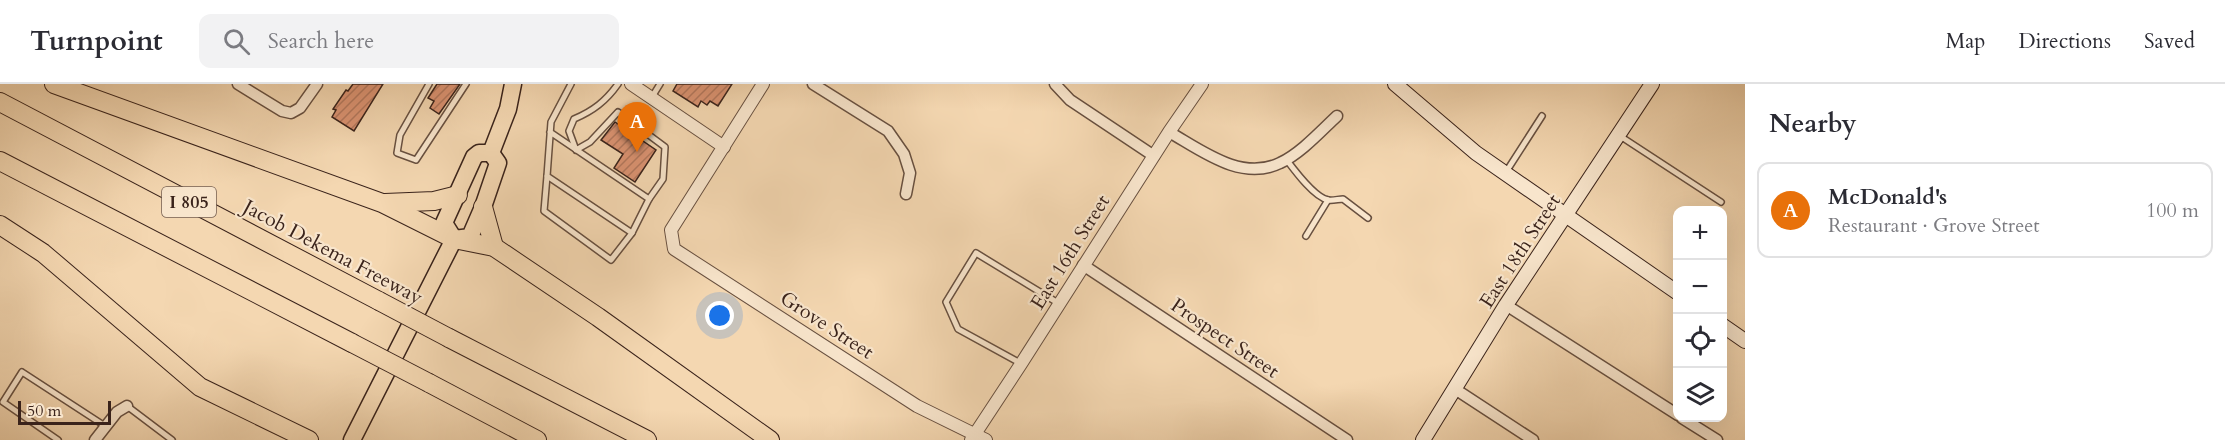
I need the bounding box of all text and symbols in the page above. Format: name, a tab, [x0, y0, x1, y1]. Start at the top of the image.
search box	[199, 14, 619, 68]
text: Turnpoint	[30, 22, 163, 60]
icon: search	[220, 25, 253, 58]
text: Search here	[268, 26, 374, 56]
text: Map	[1945, 27, 1985, 56]
text: Directions	[2018, 27, 2111, 56]
text: Saved	[2144, 27, 2195, 56]
pin: A	[618, 103, 656, 152]
text: Nearby	[1769, 106, 1857, 141]
text: McDonald's	[1828, 182, 1947, 212]
road number: I 805	[162, 187, 216, 217]
street label: East 18th Street	[1473, 188, 1567, 313]
street label: East 16th Street	[1024, 189, 1116, 315]
street label: Jacob Dekema Freeway	[236, 192, 428, 311]
text: A	[1783, 197, 1798, 224]
text: 100 m	[2146, 197, 2199, 224]
map controls	[1673, 206, 1727, 422]
button: +	[1673, 206, 1727, 260]
text: Restaurant · Grove Street	[1828, 212, 2040, 239]
button: −	[1673, 260, 1727, 314]
street label: Grove Street	[775, 285, 880, 366]
street label: Prospect Street	[1166, 292, 1285, 385]
your location	[705, 301, 734, 330]
button: locate	[1673, 314, 1727, 368]
button: layers	[1673, 368, 1727, 422]
scale bar	[18, 398, 111, 426]
text: 50 m	[27, 400, 61, 422]

